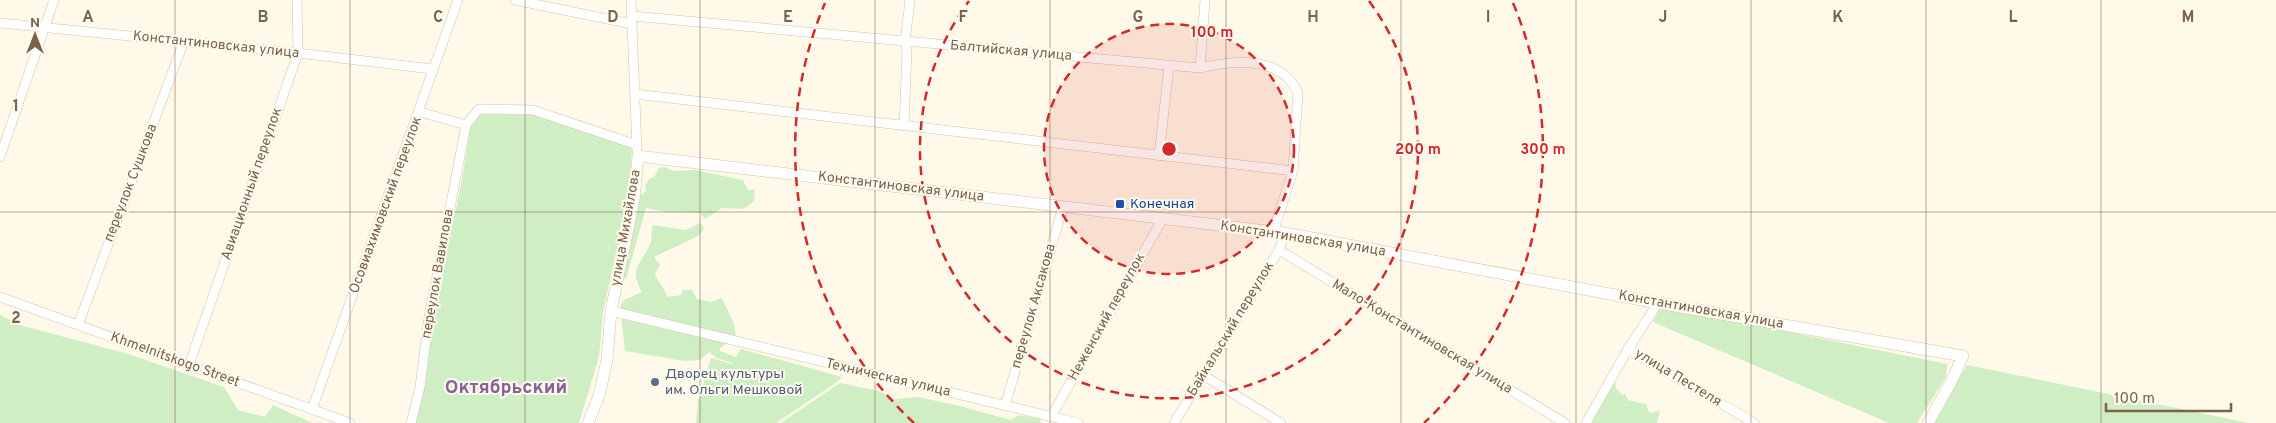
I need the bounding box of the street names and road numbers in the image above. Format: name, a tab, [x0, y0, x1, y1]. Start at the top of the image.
street label: Константиновская улица	[132, 28, 300, 62]
street label: Балтийская улица	[949, 37, 1073, 65]
street label: Авиационный переулок	[218, 105, 286, 263]
street label: Осовиахимовский переулок	[346, 114, 426, 296]
street label: переулок Сушкова	[101, 121, 161, 245]
street label: улица Михайлова	[607, 168, 645, 288]
street label: Константиновская улица	[817, 168, 985, 206]
street label: переулок Вавилова	[418, 208, 458, 340]
street label: Константиновская улица	[1219, 218, 1387, 260]
street label: переулок Аксакова	[1008, 242, 1060, 370]
street label: Неженский переулок	[1065, 250, 1149, 384]
street label: Байкальский переулок	[1184, 258, 1278, 400]
street label: Мало-Константиновская улица	[1329, 276, 1515, 398]
street label: Константиновская улица	[1617, 287, 1785, 333]
street label: Khmelnitskogo Street	[108, 329, 242, 391]
street label: улица Пестеля	[1631, 345, 1725, 411]
street label: Техническая улица	[824, 355, 952, 401]

